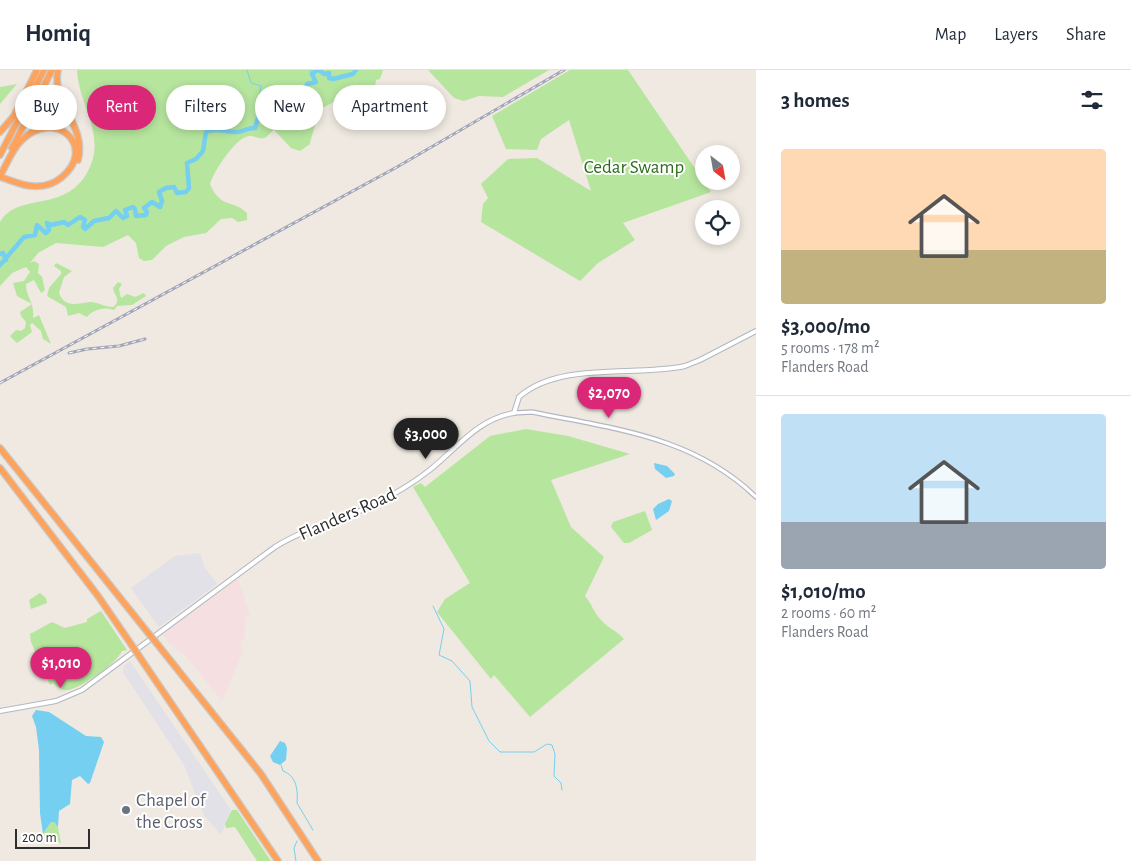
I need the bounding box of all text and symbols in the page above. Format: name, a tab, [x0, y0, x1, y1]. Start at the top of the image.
text: Homiq	[25, 22, 91, 46]
text: Map	[935, 26, 966, 44]
text: Layers	[994, 26, 1038, 44]
text: Share	[1066, 26, 1106, 44]
chip: Buy	[15, 85, 77, 130]
chip: Rent	[87, 85, 156, 130]
chip: Filters	[166, 85, 245, 130]
chip: New	[255, 85, 323, 130]
chip: Apartment	[333, 85, 446, 130]
icon: filters	[1078, 86, 1106, 114]
text: 3 homes	[781, 90, 850, 111]
north arrow	[695, 145, 740, 190]
map controls	[695, 145, 740, 245]
park label: Cedar Swamp	[584, 158, 684, 177]
icon: home	[899, 181, 989, 271]
button: locate	[695, 200, 740, 245]
text: $3,000/mo	[781, 316, 870, 337]
text: 5 rooms · 178 m²	[781, 340, 879, 356]
text: Flanders Road	[781, 359, 869, 375]
pin: $2,070	[568, 376, 650, 419]
text: $2,070	[588, 385, 630, 401]
pin: $3,000	[385, 418, 467, 460]
text: $3,000	[405, 426, 447, 442]
icon: home	[899, 447, 989, 537]
street label: Flanders Road	[296, 484, 399, 544]
text: $1,010/mo	[781, 581, 866, 602]
text: 2 rooms · 60 m²	[781, 605, 876, 621]
text: Flanders Road	[781, 624, 869, 640]
pin: $1,010	[20, 646, 102, 689]
text: $1,010	[41, 655, 81, 671]
place label: Chapel of the Cross	[136, 791, 207, 832]
marker: Chapel of the Cross	[120, 804, 132, 816]
scale bar	[15, 826, 90, 849]
text: 200 m	[22, 831, 57, 845]

